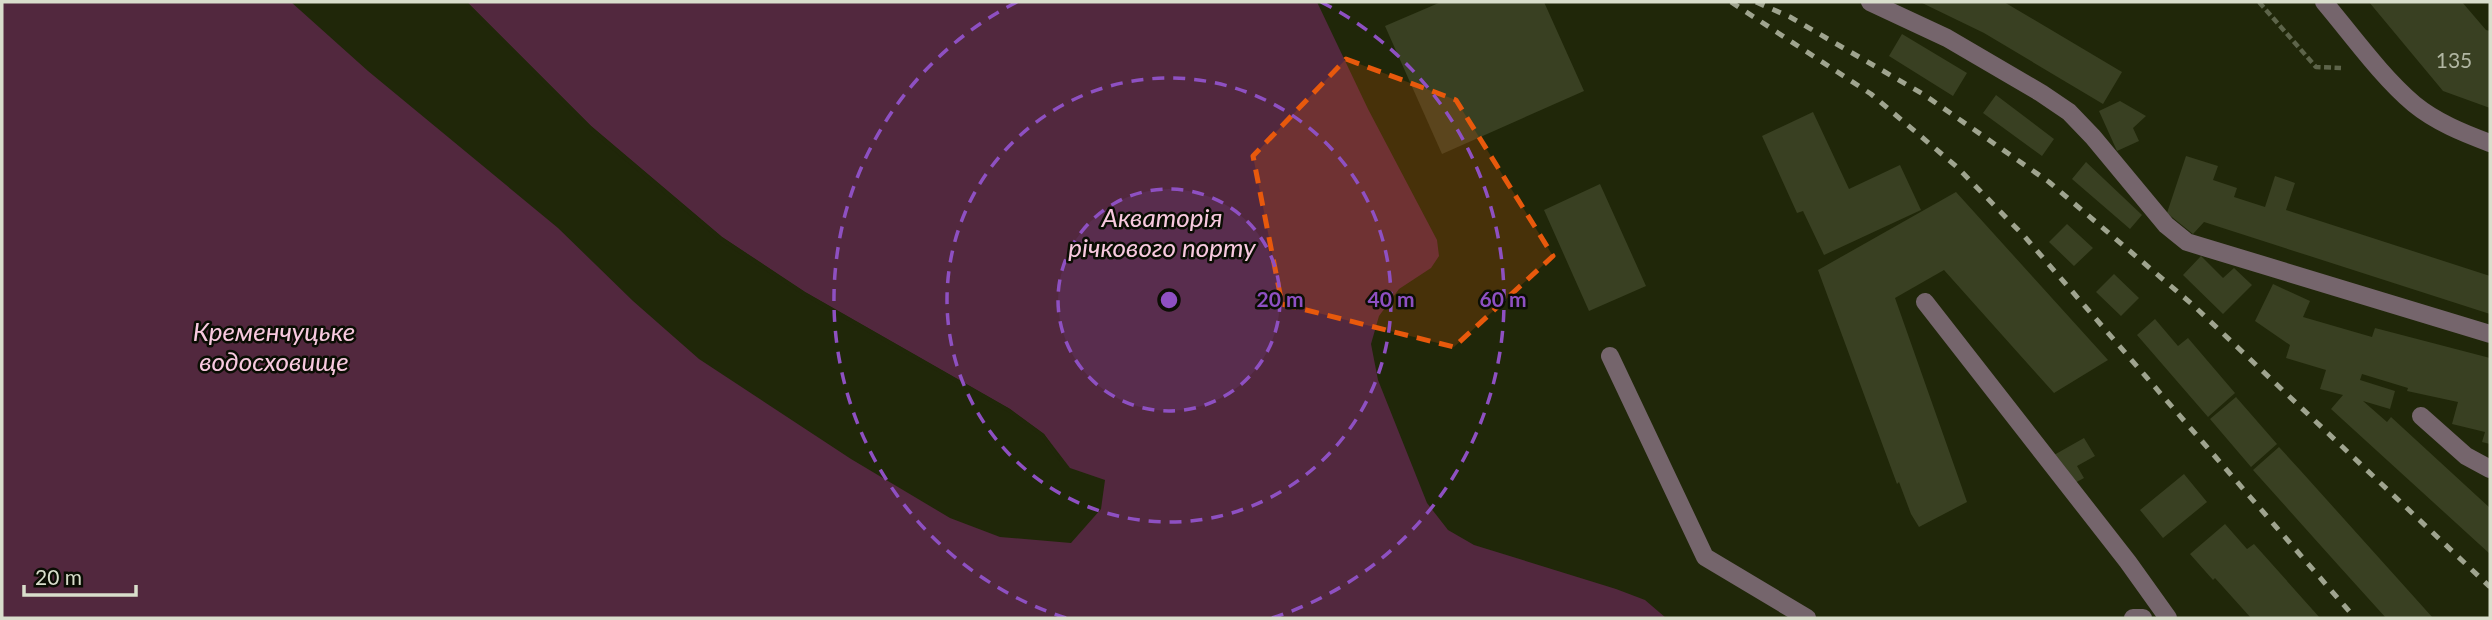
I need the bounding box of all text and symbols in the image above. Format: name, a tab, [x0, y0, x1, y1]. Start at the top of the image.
house number: 135	[2436, 47, 2472, 72]
water label: Акваторія річкового порту	[1068, 201, 1256, 263]
text: 20 m	[1256, 286, 1304, 311]
text: 40 m	[1367, 286, 1415, 311]
text: 60 m	[1479, 286, 1527, 311]
centre of rings	[1157, 288, 1181, 312]
water label: Кременчуцьке водосховище	[193, 315, 355, 377]
scale bar	[24, 554, 136, 598]
text: 20 m	[35, 564, 82, 589]

